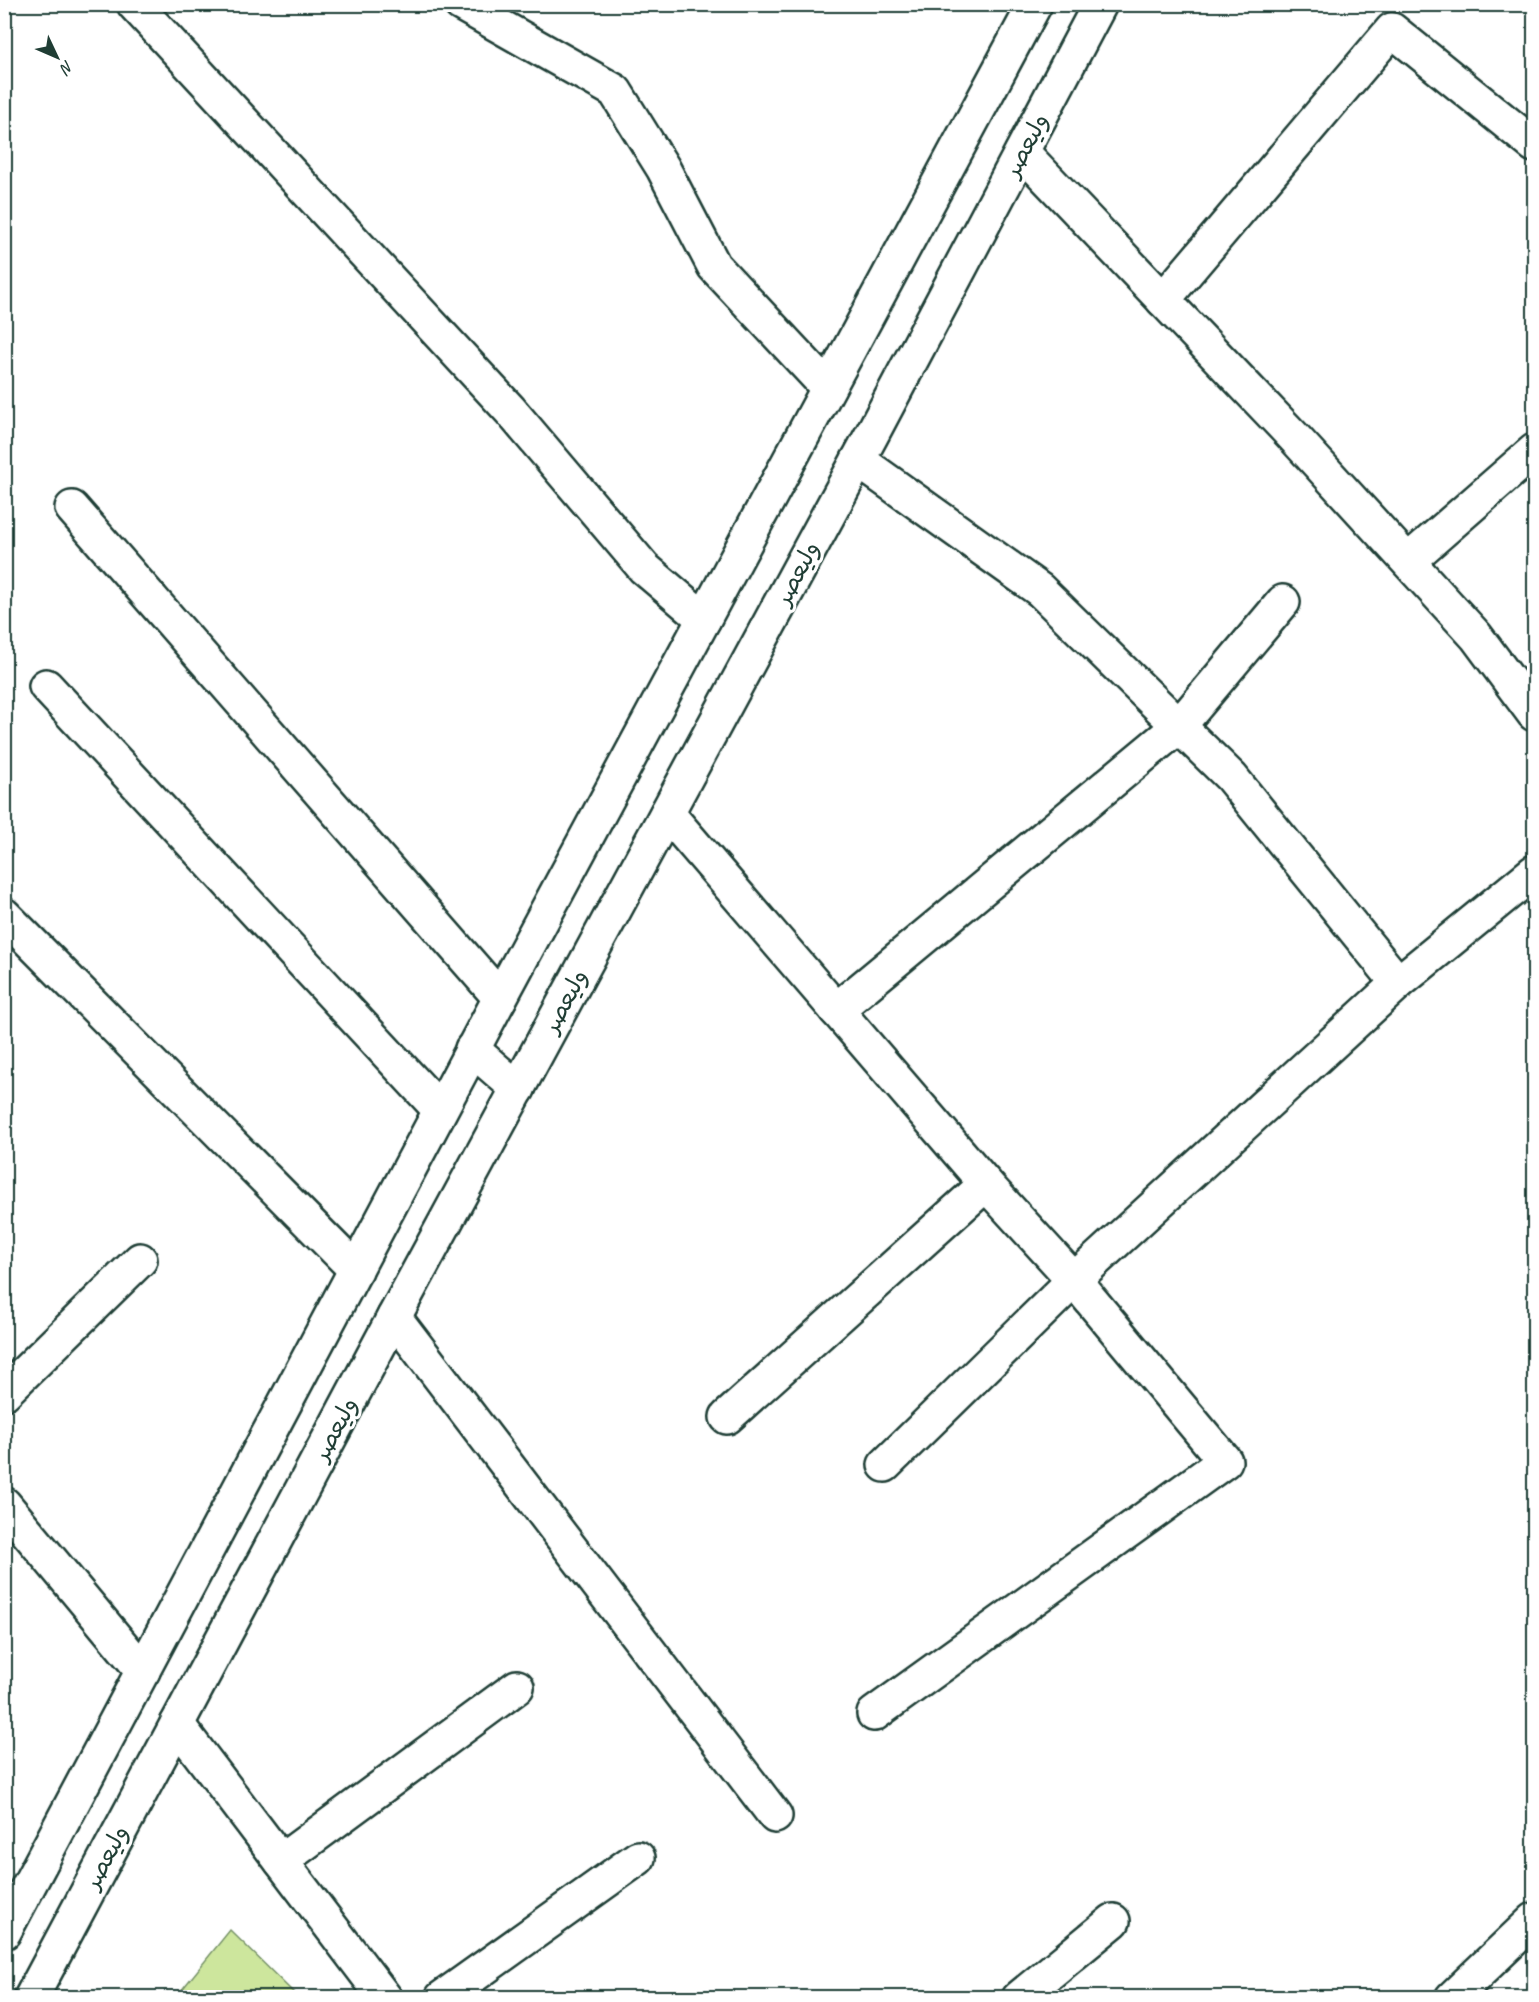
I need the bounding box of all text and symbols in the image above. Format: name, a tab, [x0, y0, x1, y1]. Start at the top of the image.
north arrow	[27, 27, 87, 87]
text: N	[54, 56, 78, 79]
street label: ولیعصر	[996, 108, 1055, 184]
street label: ولیعصر	[767, 536, 826, 612]
street label: ولیعصر	[535, 964, 594, 1040]
street label: ولیعصر	[305, 1392, 364, 1468]
street label: ولیعصر	[76, 1820, 135, 1896]

